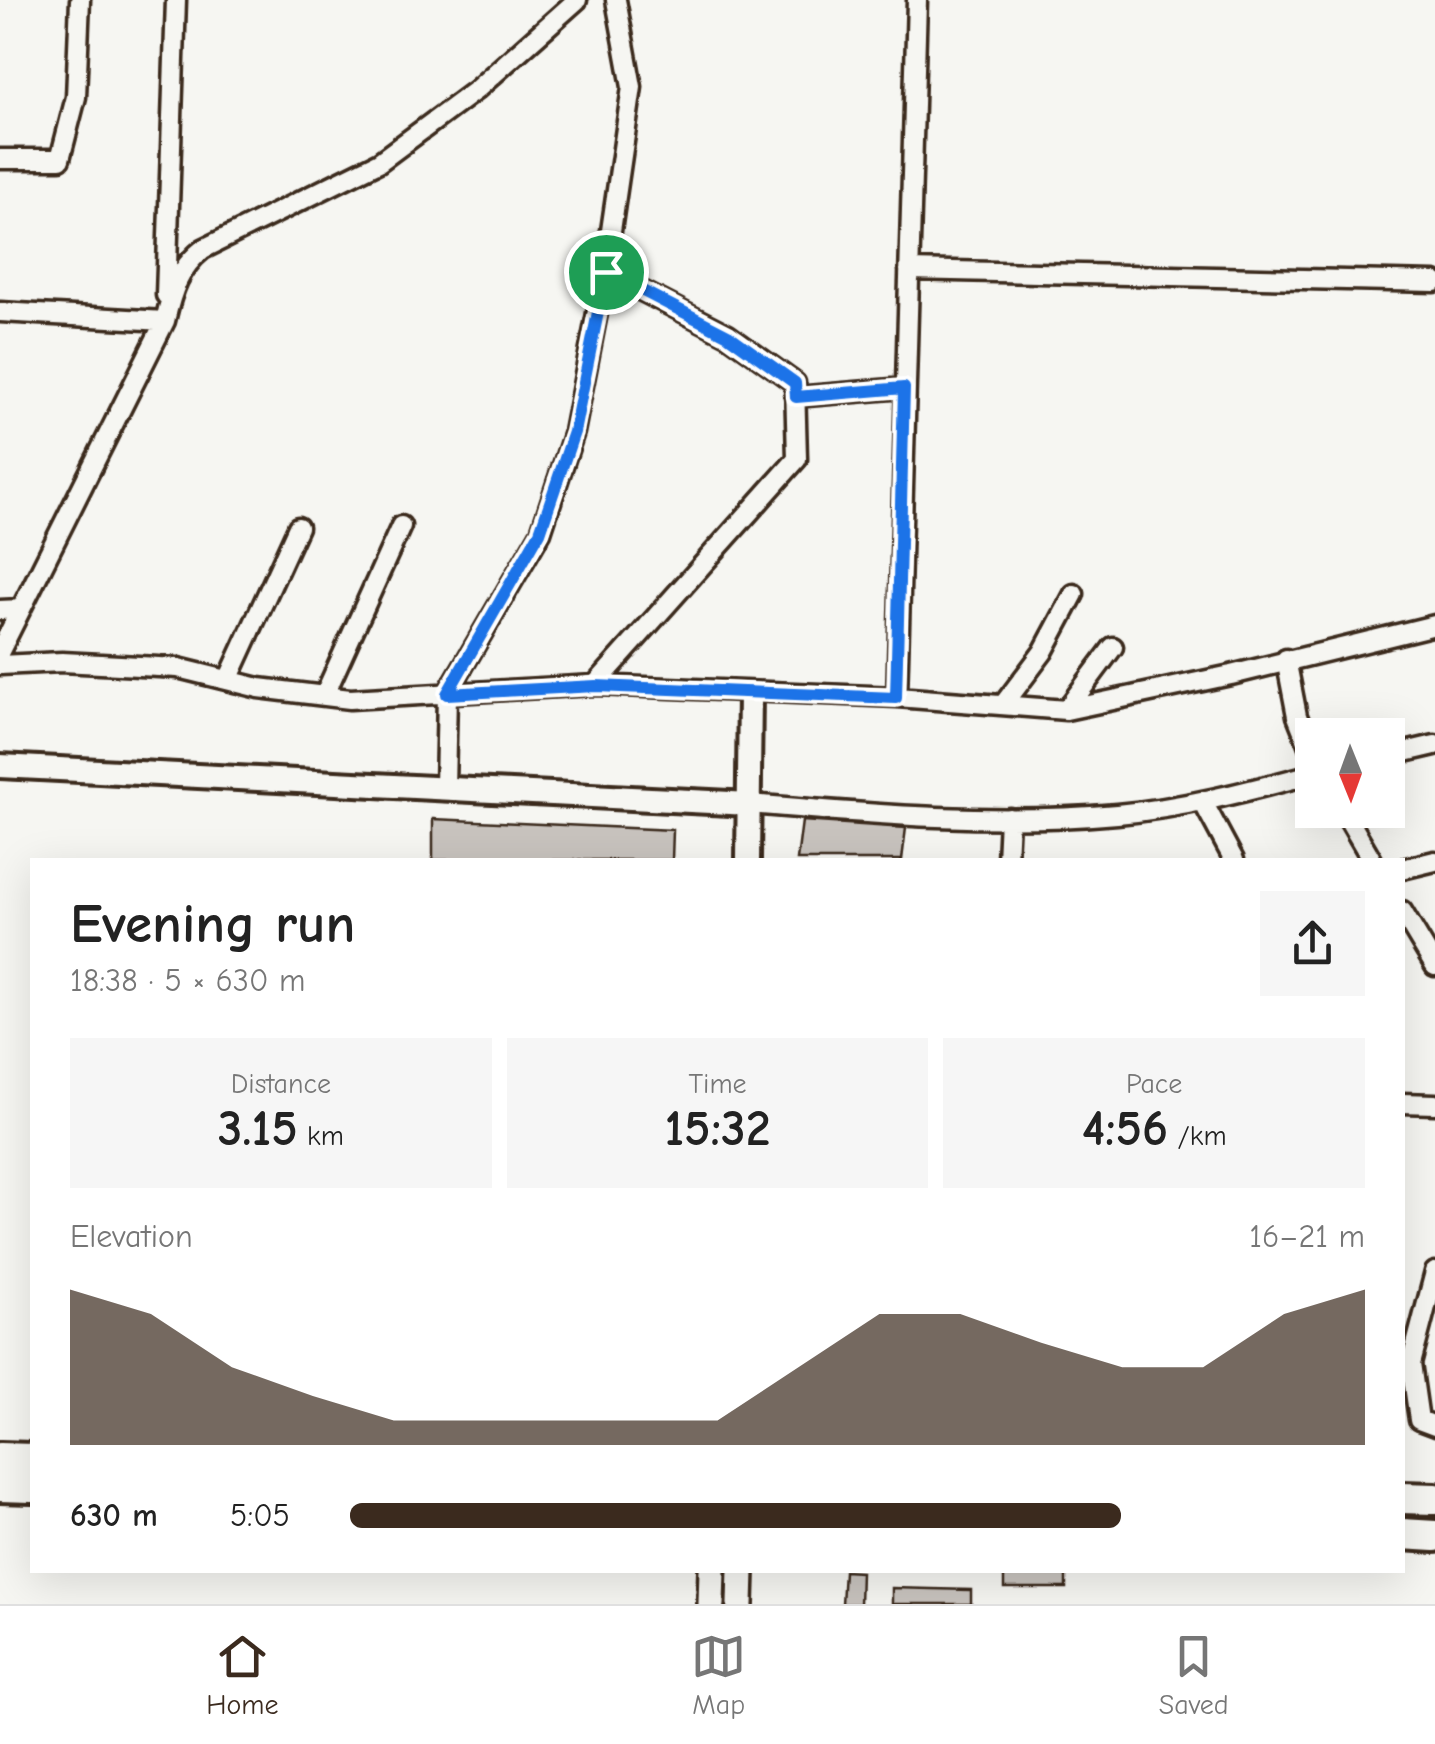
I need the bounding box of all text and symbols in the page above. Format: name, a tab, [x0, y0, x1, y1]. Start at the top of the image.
pin	[564, 230, 649, 315]
icon: arrive	[579, 245, 634, 300]
north arrow	[1295, 718, 1405, 828]
map controls	[1295, 718, 1405, 828]
button: share	[1260, 891, 1365, 996]
text: Evening run	[70, 892, 355, 956]
text: 18:38 · 5 × 630 m	[70, 962, 306, 999]
text: Distance	[231, 1068, 331, 1100]
text: Time	[688, 1068, 747, 1100]
text: Pace	[1126, 1068, 1182, 1100]
text: 3.15	[218, 1100, 298, 1158]
text: 15:32	[664, 1100, 771, 1158]
text: 4:56	[1082, 1100, 1168, 1158]
text: km	[298, 1120, 344, 1152]
text: /km	[1168, 1120, 1227, 1152]
text: Elevation	[70, 1218, 193, 1255]
text: 16–21 m	[1249, 1218, 1365, 1255]
text: 630 m	[70, 1497, 158, 1534]
text: 5:05	[230, 1497, 290, 1534]
tab: Home	[206, 1629, 279, 1721]
tab: Map	[691, 1629, 746, 1721]
tab: Saved	[1159, 1629, 1229, 1721]

